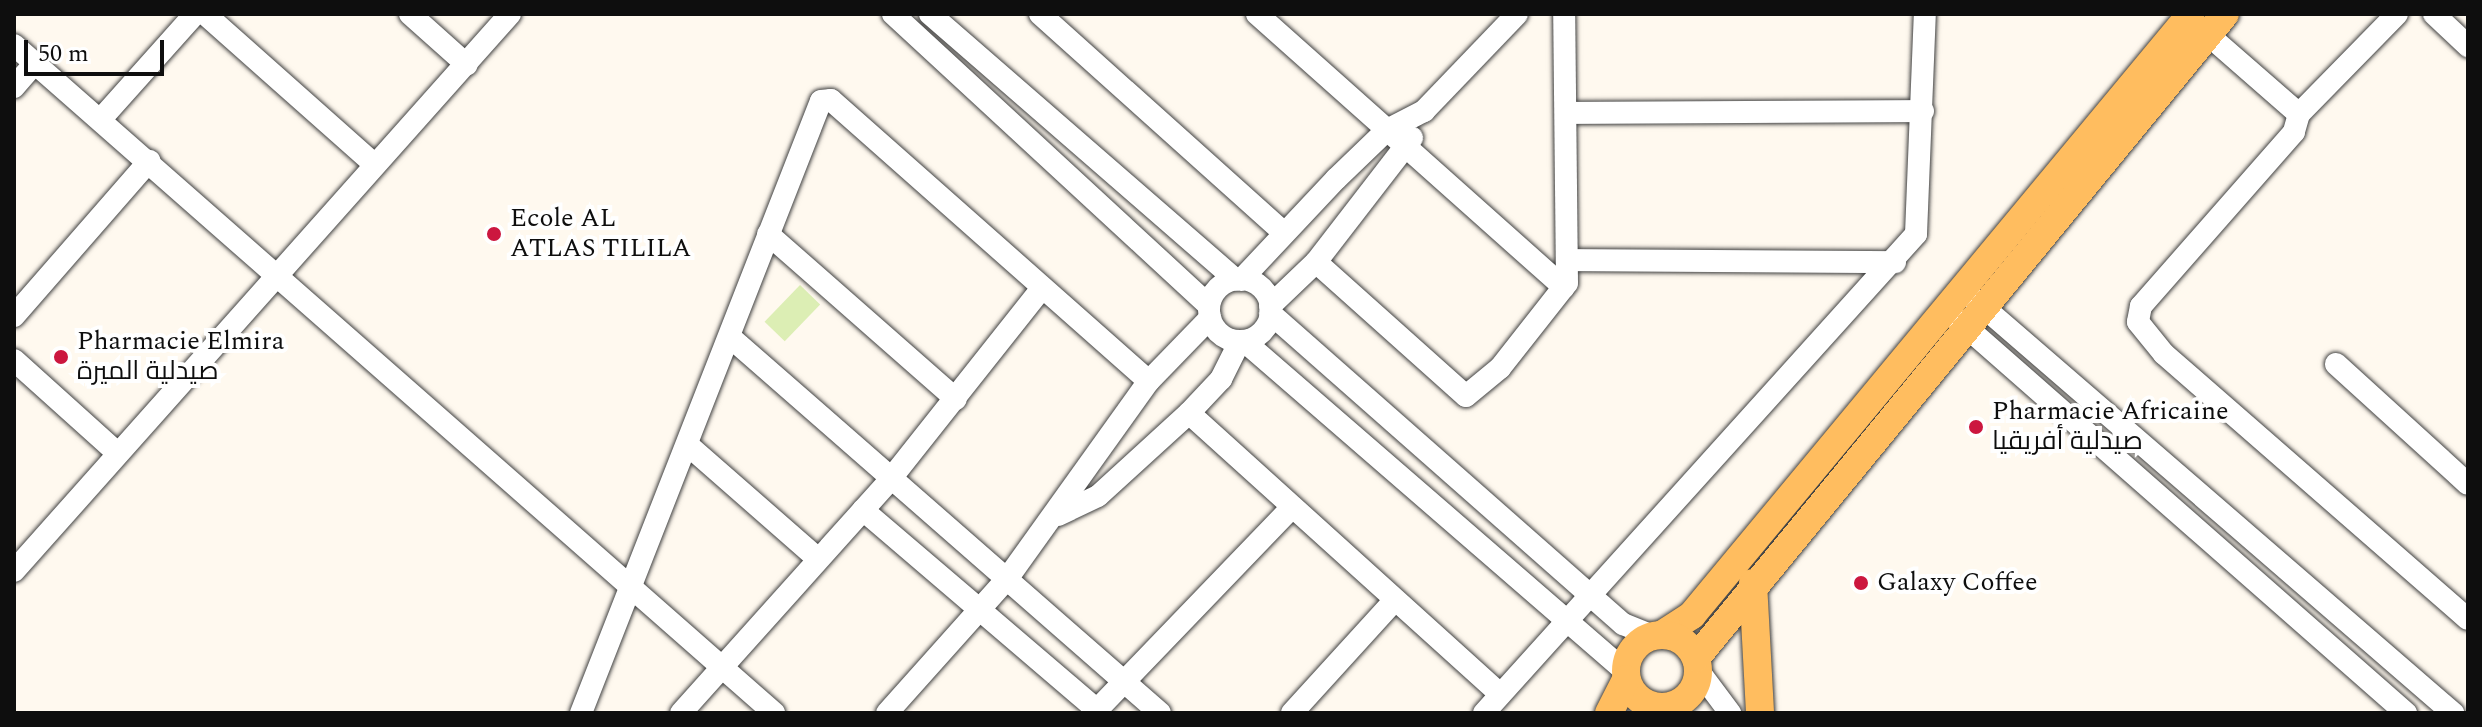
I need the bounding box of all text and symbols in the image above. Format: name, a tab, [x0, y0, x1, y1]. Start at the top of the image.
scale bar	[28, 24, 168, 74]
text: 50 m	[38, 36, 89, 72]
place label: Ecole AL ATLAS TILILA	[510, 203, 691, 264]
marker: Ecole AL ATLAS TILILA	[485, 225, 503, 243]
place label: Pharmacie Elmira صيدلية الميرة	[77, 326, 285, 388]
marker: Pharmacie Elmira صيدلية الميرة	[52, 348, 70, 366]
place label: Pharmacie Africaine صيدلية أفريقيا	[1992, 396, 2229, 458]
marker: Pharmacie Africaine صيدلية أفريقيا	[1967, 418, 1985, 436]
place label: Galaxy Coffee	[1877, 567, 2038, 599]
marker: Galaxy Coffee	[1852, 574, 1870, 592]

